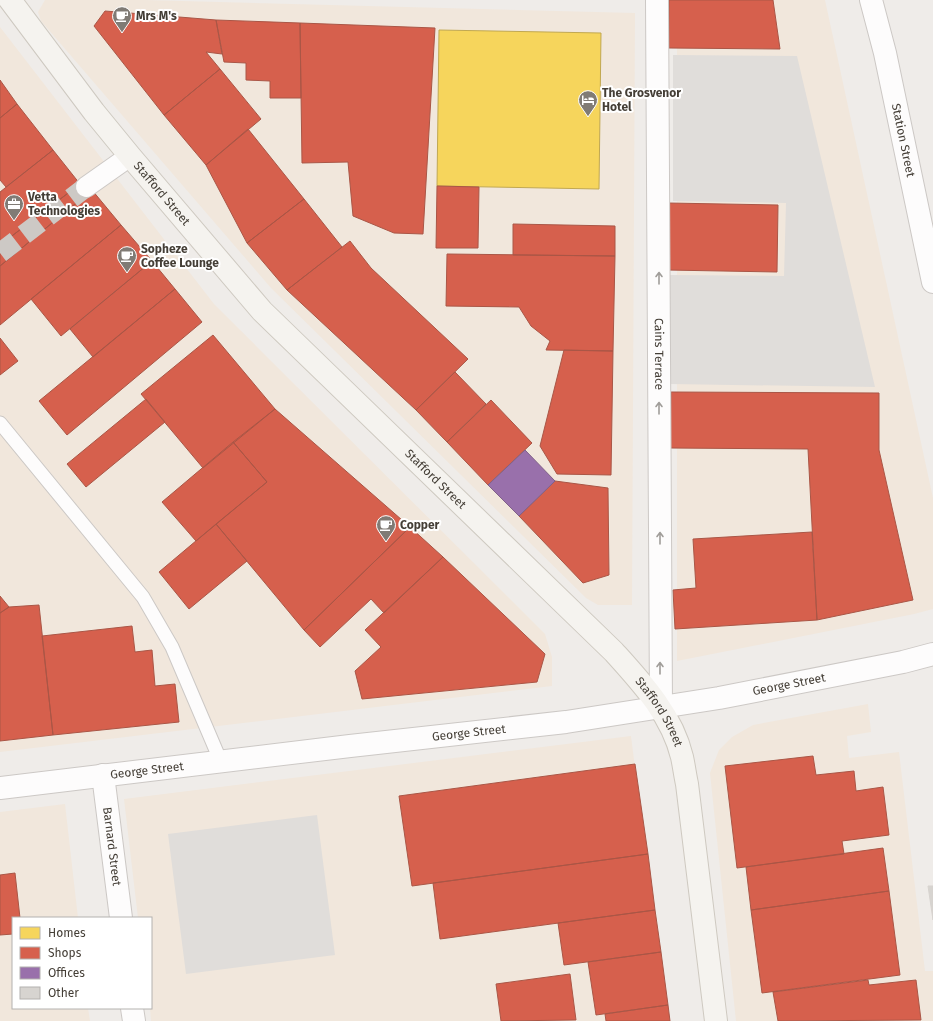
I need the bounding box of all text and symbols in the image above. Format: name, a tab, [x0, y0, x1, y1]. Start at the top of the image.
cafe icon: Mrs M's	[111, 5, 133, 33]
place label: Mrs M's	[136, 9, 177, 23]
place label: The Grosvenor Hotel	[602, 86, 681, 114]
hotel icon: The Grosvenor Hotel	[577, 89, 599, 117]
street label: Station Street	[889, 102, 918, 179]
street label: Stafford Street	[131, 159, 193, 229]
place label: Vetta Technologies	[27, 190, 100, 218]
office icon: Vetta Technologies	[3, 193, 25, 221]
place label: Sopheze Coffee Lounge	[141, 242, 219, 270]
cafe icon: Sopheze Coffee Lounge	[116, 245, 138, 273]
one-way arrow	[655, 272, 663, 285]
street label: Cains Terrace	[652, 318, 666, 390]
one-way arrow	[655, 402, 663, 415]
street label: Stafford Street	[402, 446, 469, 512]
cafe icon: Copper	[375, 514, 397, 542]
place label: Copper	[400, 518, 440, 532]
one-way arrow	[656, 532, 664, 545]
one-way arrow	[656, 662, 664, 675]
street label: George Street	[751, 670, 827, 698]
street label: Stafford Street	[632, 674, 686, 749]
street label: George Street	[431, 722, 507, 744]
street label: George Street	[109, 759, 185, 782]
street label: Barnard Street	[100, 806, 124, 887]
legend	[12, 917, 152, 1009]
text: Homes	[48, 926, 86, 940]
text: Shops	[48, 946, 82, 960]
text: Offices	[48, 966, 85, 980]
text: Other	[48, 986, 79, 1000]

